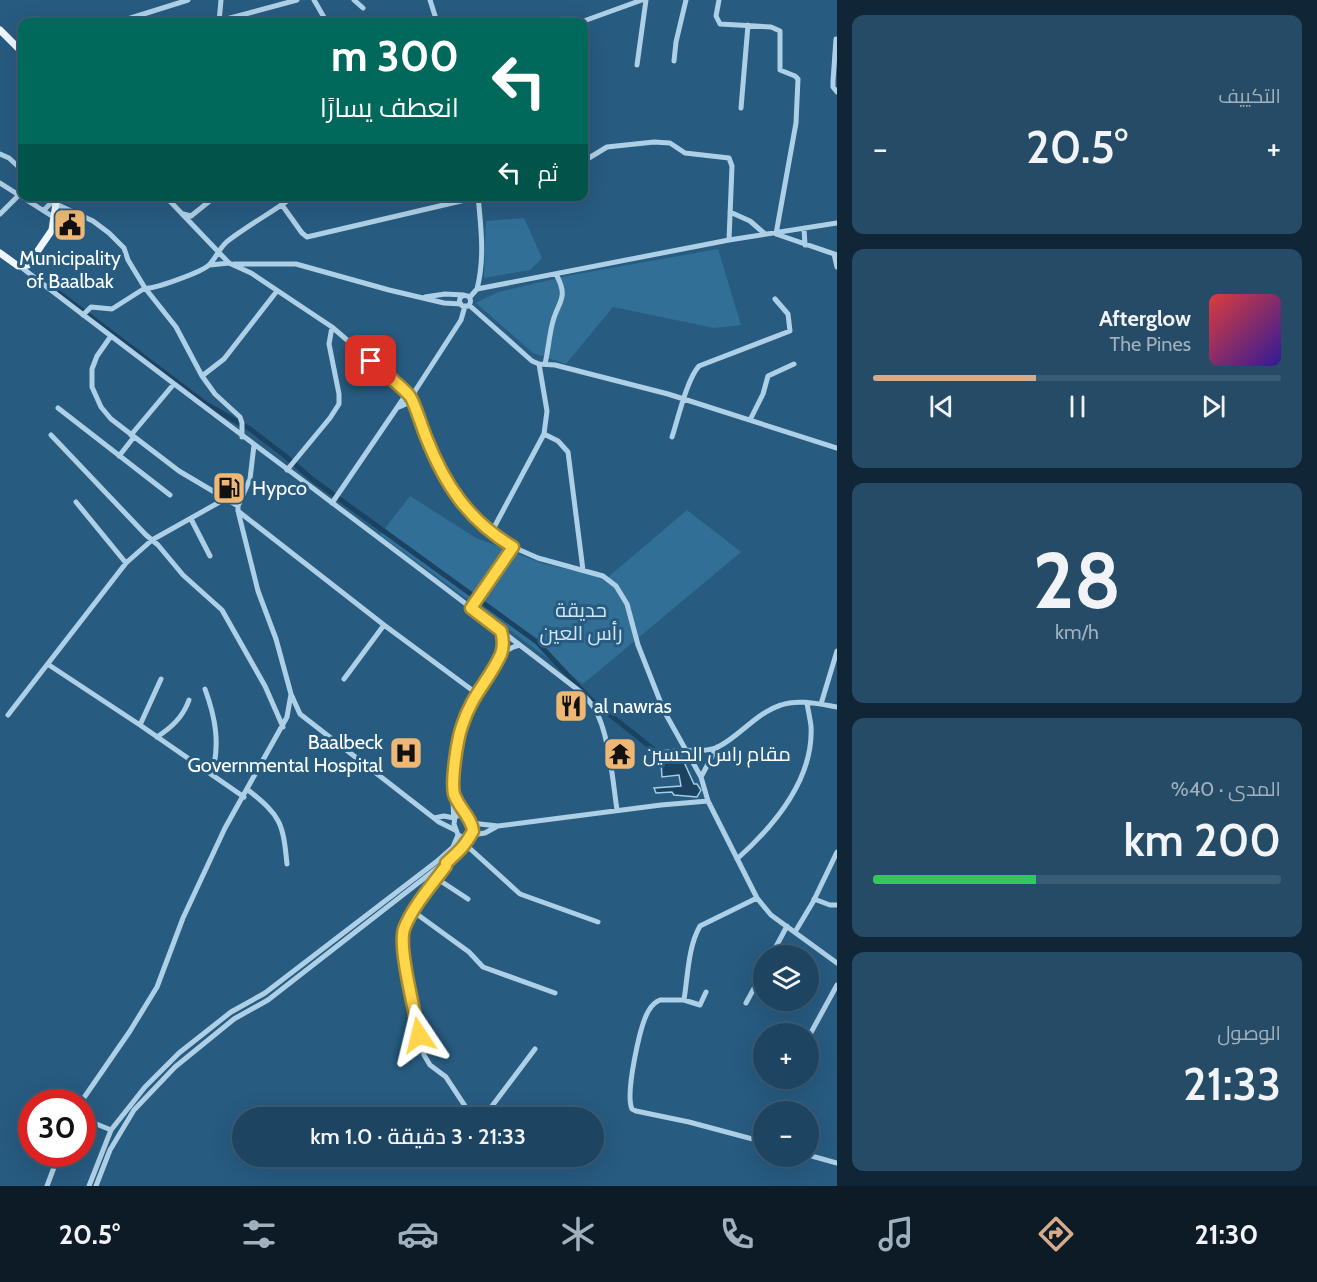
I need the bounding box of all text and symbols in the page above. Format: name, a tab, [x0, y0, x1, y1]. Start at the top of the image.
text: 300 m	[331, 30, 459, 82]
icon: left	[480, 42, 558, 120]
text: التكييف	[1218, 84, 1281, 108]
text: انعطف يسارًا	[320, 91, 459, 124]
text: 20.5°	[1026, 120, 1128, 174]
text: −	[873, 128, 888, 168]
text: +	[1266, 128, 1281, 168]
icon: left	[493, 156, 526, 189]
text: ثم	[538, 160, 558, 187]
public building icon: Municipality of Baalbak	[52, 207, 88, 243]
place label: Municipality of Baalbak	[19, 246, 121, 293]
text: Afterglow	[1099, 305, 1191, 332]
text: The Pines	[1110, 332, 1191, 356]
pin	[345, 335, 396, 386]
icon: arrive	[354, 344, 387, 377]
icon: previous	[925, 390, 958, 423]
icon: pause	[1061, 390, 1094, 423]
icon: next	[1197, 390, 1230, 423]
fuel station icon: Hypco	[211, 470, 247, 506]
place label: Hypco	[252, 476, 307, 500]
text: 28	[1033, 533, 1121, 628]
park label: حديقة رأس العين	[540, 598, 622, 646]
text: km/h	[1055, 620, 1099, 644]
restaurant icon: al nawras	[553, 688, 589, 724]
place label: al nawras	[594, 694, 672, 718]
place label: Baalbeck Governmental Hospital	[188, 730, 383, 777]
hospital icon: Baalbeck Governmental Hospital	[388, 735, 424, 771]
temple icon: مقام راس الحسين	[602, 736, 638, 772]
place label: مقام راس الحسين	[643, 742, 791, 768]
text: المدى · 40%	[1171, 777, 1281, 801]
text: 200 km	[1123, 813, 1281, 867]
map controls	[753, 945, 819, 1167]
button: layers	[753, 945, 819, 1011]
position arrow	[387, 1003, 451, 1067]
text: الوصول	[1217, 1021, 1281, 1045]
button: +	[753, 1023, 819, 1089]
text: 21:33	[1183, 1057, 1281, 1111]
speed limit sign: 30	[18, 1089, 96, 1167]
button: −	[753, 1101, 819, 1167]
text: 21:33 · 3 دقيقة · 1.0 km	[310, 1123, 526, 1150]
icon: filters	[238, 1213, 280, 1255]
icon: car	[397, 1213, 439, 1255]
icon: climate	[557, 1213, 599, 1255]
icon: phone	[716, 1213, 758, 1255]
icon: music	[875, 1213, 917, 1255]
icon: directions	[1035, 1213, 1077, 1255]
text: 20.5°	[59, 1218, 120, 1251]
text: 21:30	[1194, 1218, 1258, 1251]

